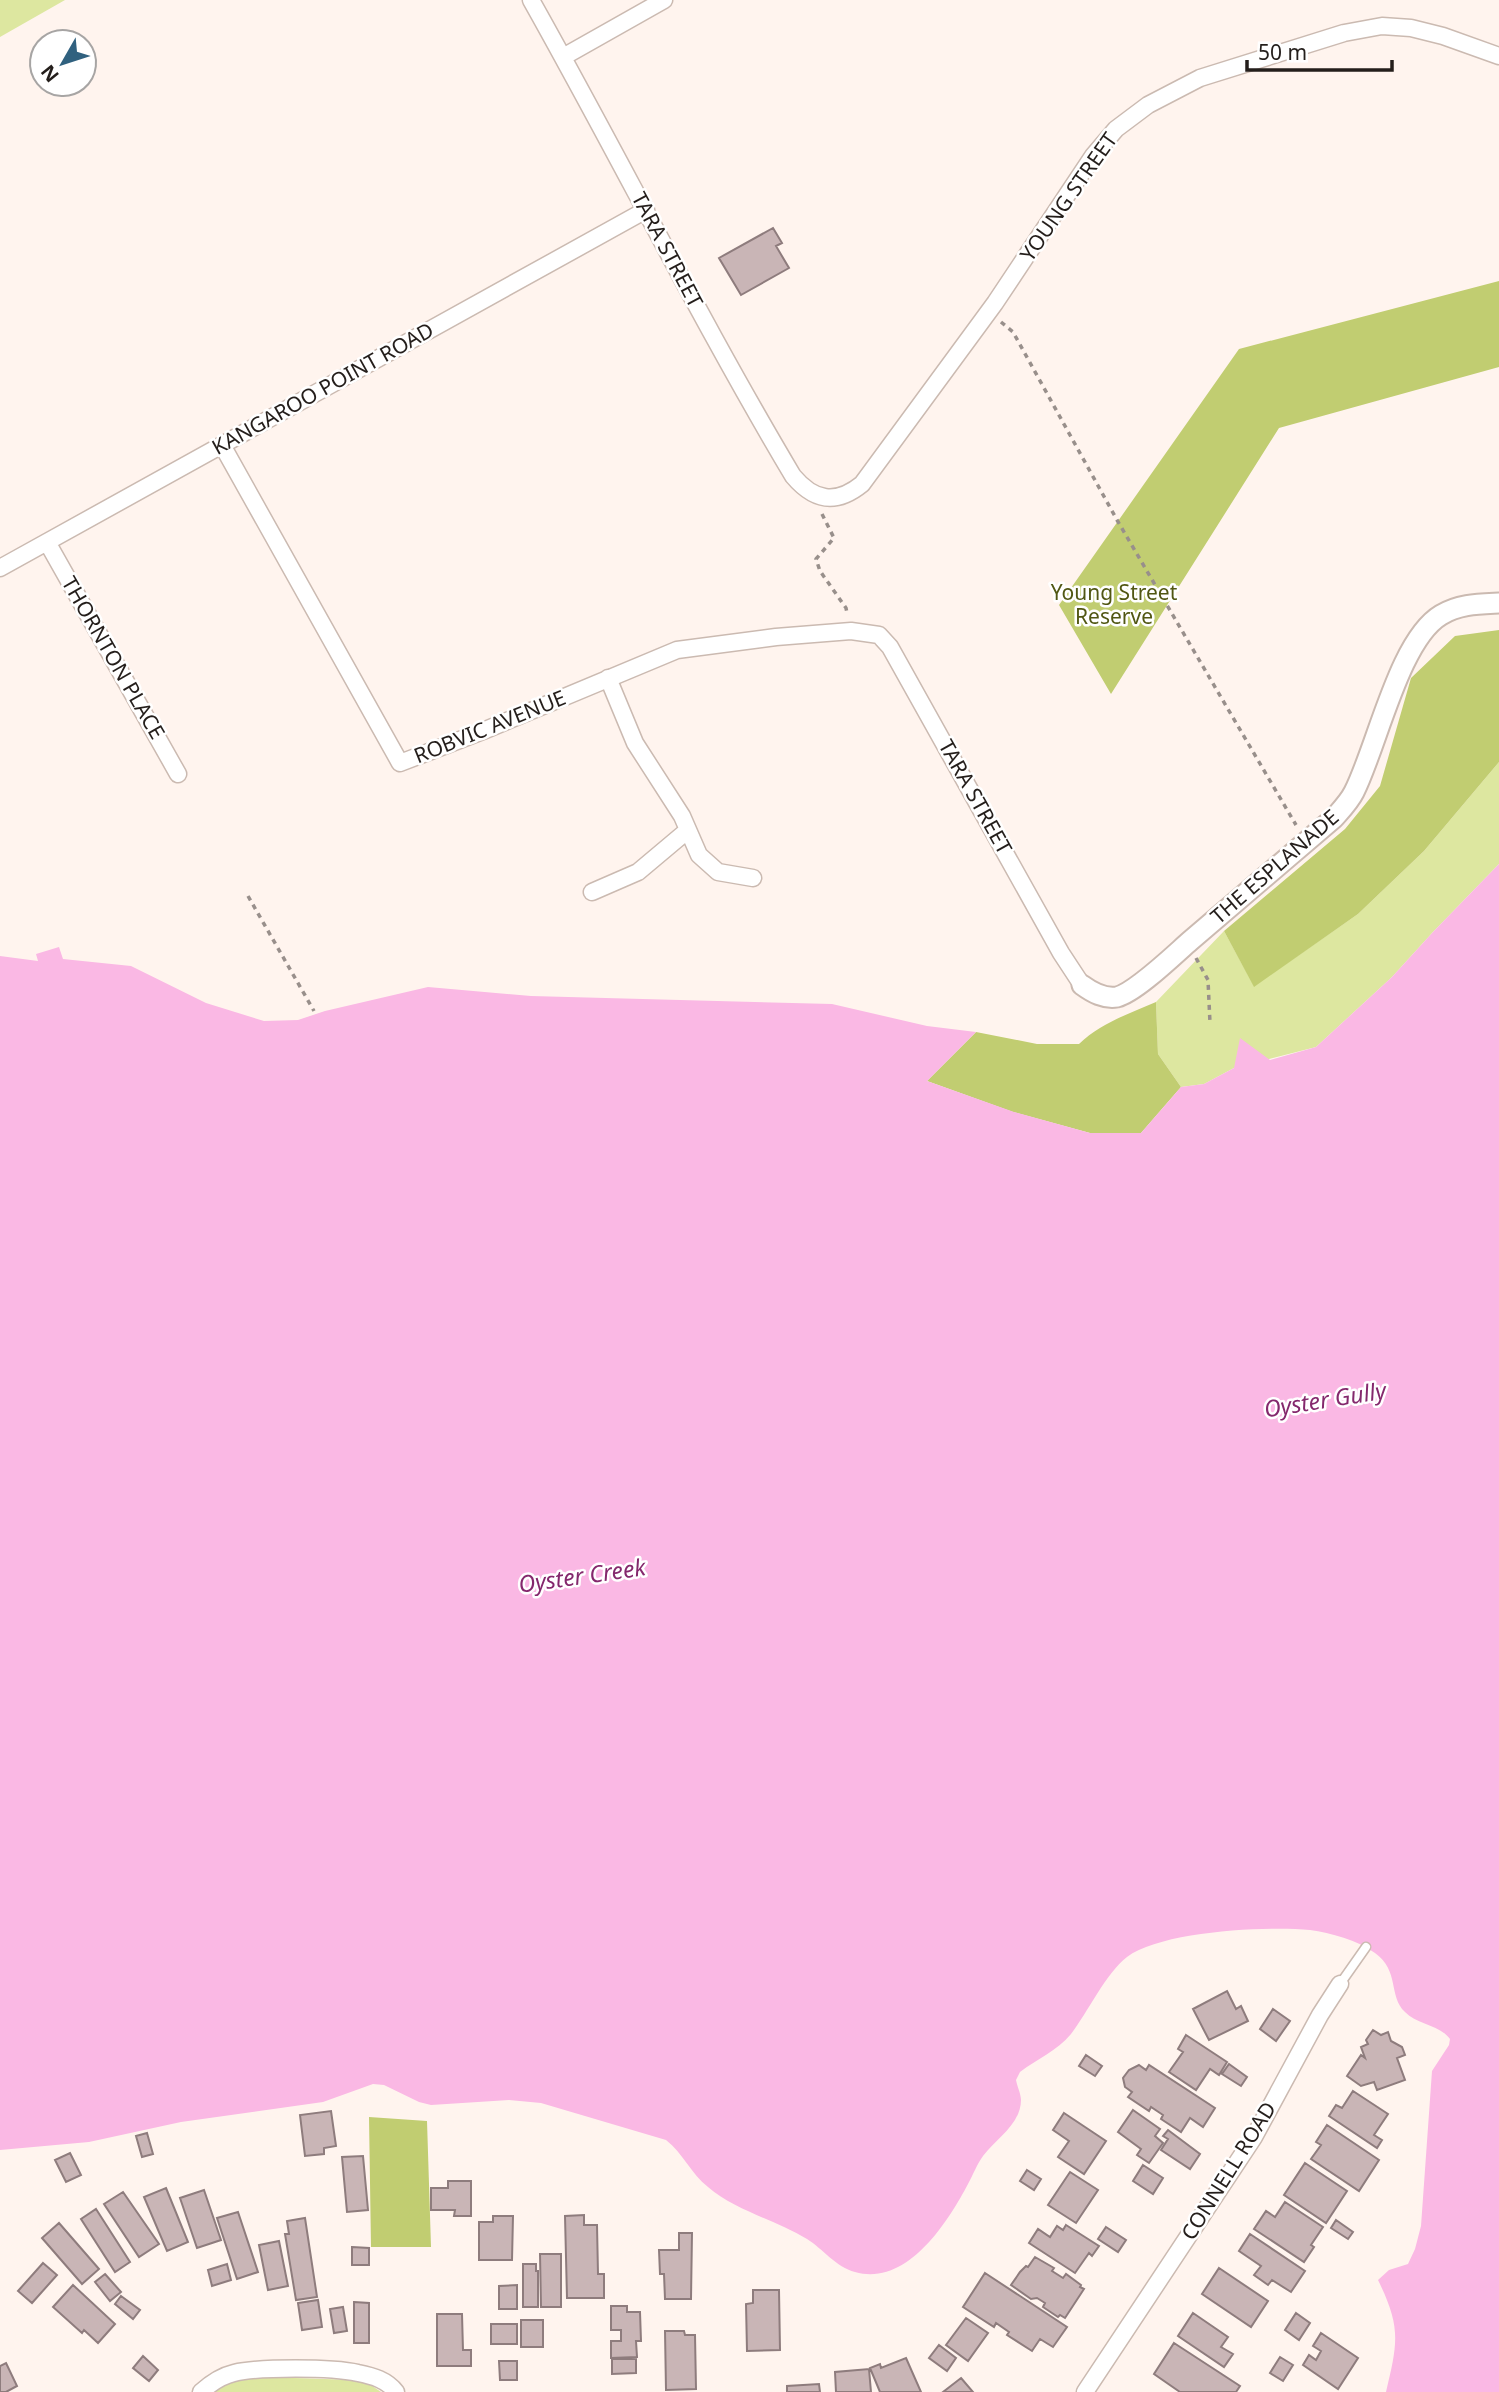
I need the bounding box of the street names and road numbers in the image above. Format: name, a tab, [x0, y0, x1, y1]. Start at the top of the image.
street label: YOUNG STREET	[1013, 126, 1123, 266]
street label: TARA STREET	[626, 187, 710, 312]
street label: KANGAROO POINT ROAD	[207, 315, 438, 461]
street label: THORNTON PLACE	[56, 571, 172, 744]
street label: ROBVIC AVENUE	[410, 683, 570, 769]
street label: TARA STREET	[933, 734, 1019, 859]
street label: THE ESPLANADE	[1204, 803, 1344, 930]
street label: CONNELL ROAD	[1174, 2096, 1282, 2245]

